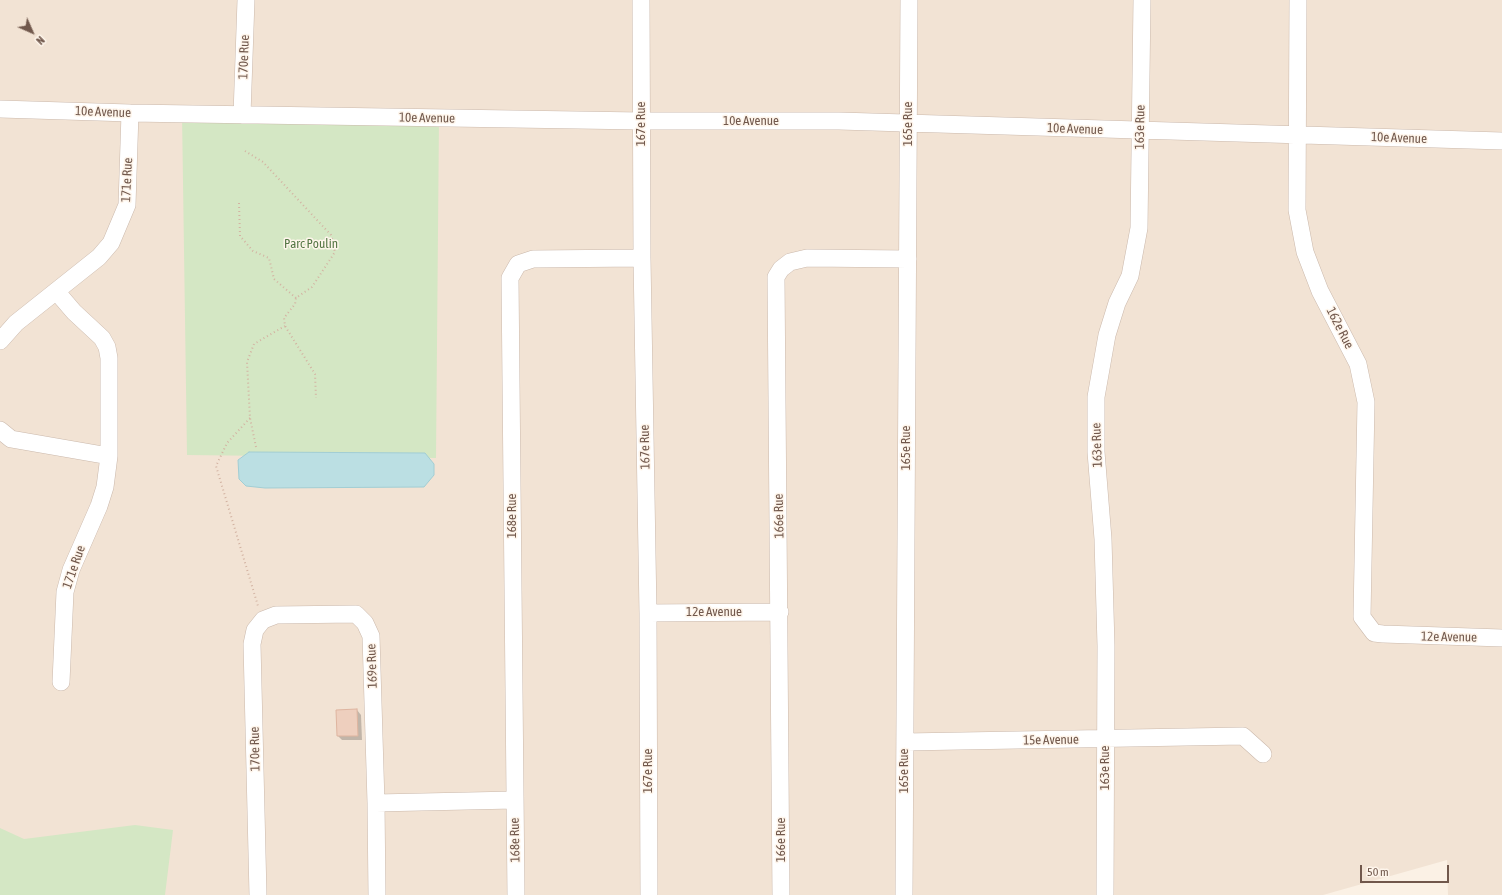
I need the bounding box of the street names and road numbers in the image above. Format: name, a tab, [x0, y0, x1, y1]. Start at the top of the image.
street label: 170e Rue	[235, 34, 253, 80]
street label: 167e Rue	[633, 102, 649, 146]
street label: 165e Rue	[900, 102, 916, 146]
street label: 10e Avenue	[75, 103, 131, 121]
street label: 163e Rue	[1132, 105, 1148, 149]
street label: 10e Avenue	[399, 110, 455, 126]
street label: 10e Avenue	[723, 113, 779, 129]
street label: 10e Avenue	[1047, 120, 1103, 138]
street label: 10e Avenue	[1371, 129, 1427, 147]
street label: 171e Rue	[118, 157, 136, 203]
street label: 162e Rue	[1323, 305, 1357, 351]
street label: 163e Rue	[1088, 422, 1106, 468]
street label: 167e Rue	[637, 425, 653, 469]
street label: 165e Rue	[898, 426, 914, 470]
street label: 168e Rue	[504, 494, 520, 538]
street label: 166e Rue	[771, 494, 787, 538]
street label: 171e Rue	[59, 543, 89, 591]
street label: 12e Avenue	[686, 604, 742, 620]
street label: 12e Avenue	[1421, 629, 1477, 645]
street label: 169e Rue	[363, 643, 381, 689]
street label: 170e Rue	[247, 727, 263, 771]
street label: 15e Avenue	[1023, 732, 1079, 748]
street label: 163e Rue	[1097, 746, 1113, 790]
street label: 167e Rue	[640, 749, 656, 793]
street label: 165e Rue	[896, 749, 912, 793]
street label: 168e Rue	[507, 818, 523, 862]
street label: 166e Rue	[773, 818, 789, 862]

